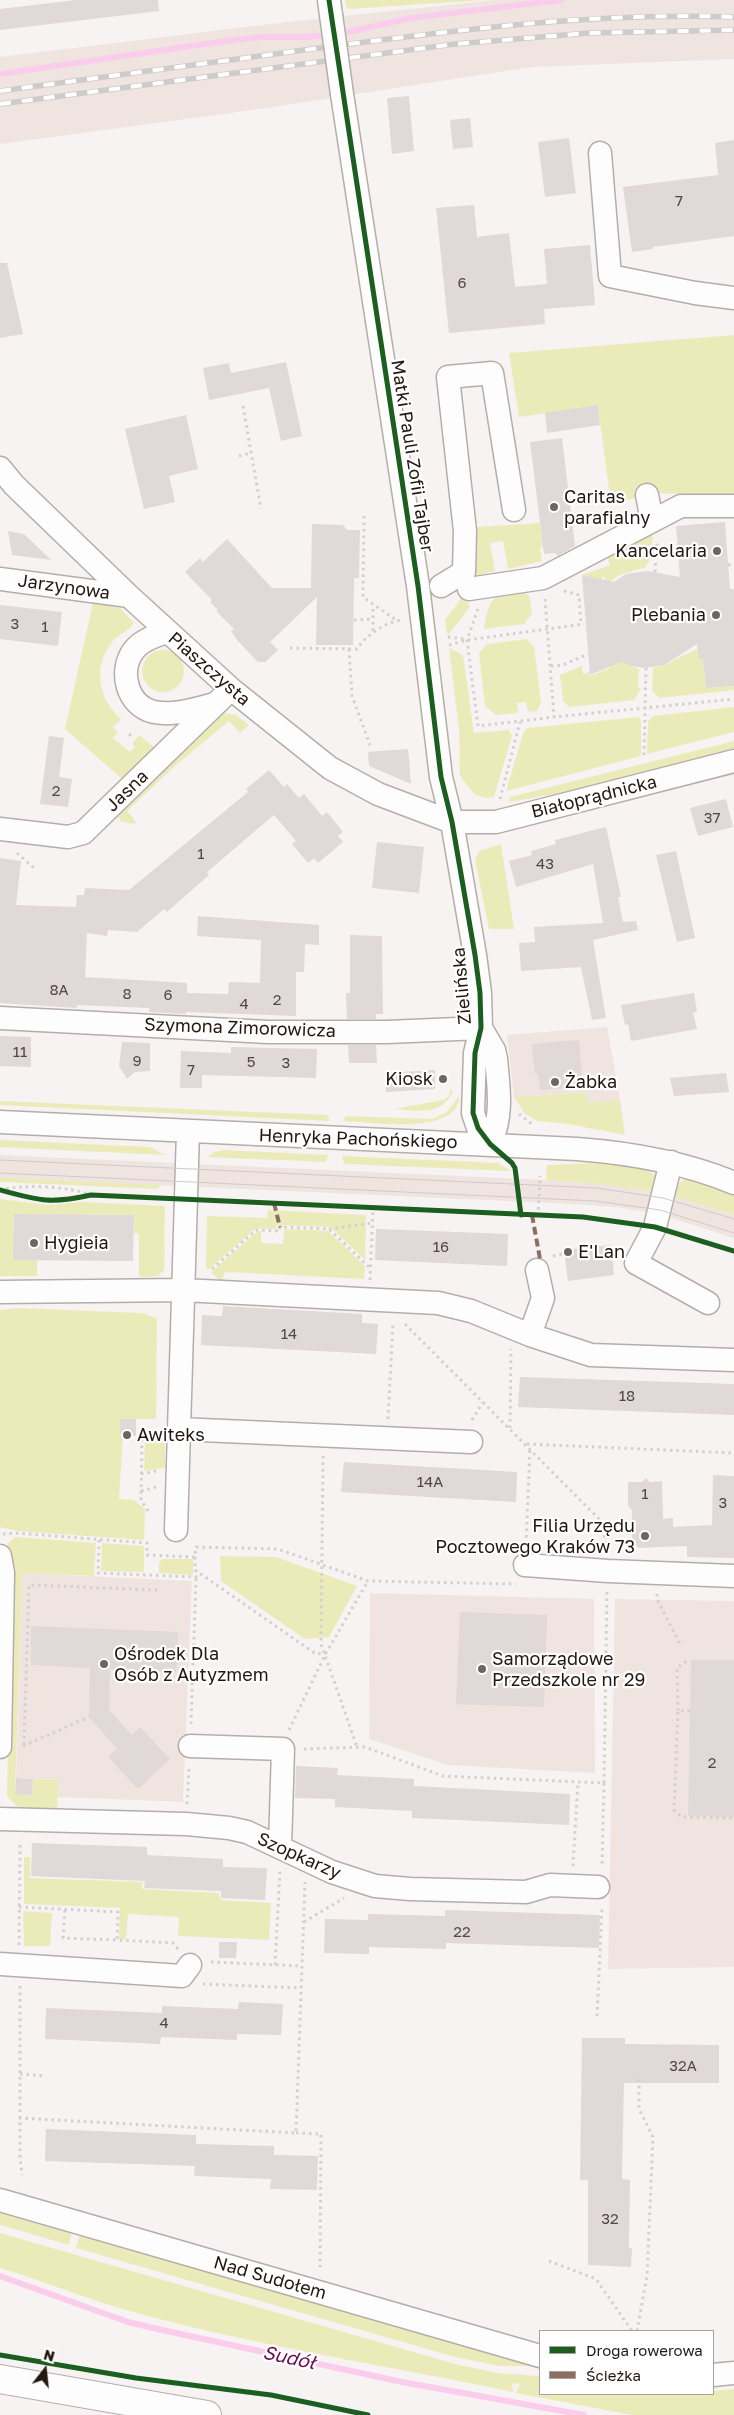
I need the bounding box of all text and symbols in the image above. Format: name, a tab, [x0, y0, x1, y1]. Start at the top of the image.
house number: 7	[675, 192, 683, 210]
house number: 6	[457, 274, 467, 292]
street label: Matki Pauli Zofii Tajber	[386, 358, 438, 554]
place label: Caritas parafialny	[564, 486, 650, 528]
marker: Caritas parafialny	[548, 501, 560, 513]
place label: Kancelaria	[615, 540, 707, 562]
marker: Kancelaria	[711, 545, 723, 557]
street label: Jarzynowa	[17, 570, 111, 604]
place label: Plebania	[631, 604, 706, 626]
marker: Plebania	[710, 609, 722, 621]
house number: 3	[11, 615, 19, 633]
house number: 1	[41, 618, 49, 636]
street label: Piaszczysta	[164, 628, 254, 710]
street label: Jasna	[101, 766, 153, 816]
street label: Białoprądnicka	[529, 771, 659, 823]
house number: 2	[52, 782, 60, 800]
house number: 37	[704, 809, 720, 827]
house number: 1	[197, 845, 205, 863]
house number: 43	[536, 855, 554, 873]
street label: Zielińska	[448, 946, 476, 1026]
house number: 8A	[49, 981, 69, 999]
house number: 8	[122, 985, 132, 1003]
house number: 6	[163, 986, 173, 1004]
house number: 2	[273, 991, 281, 1009]
house number: 4	[239, 995, 249, 1013]
street label: Szymona Zimorowicza	[144, 1014, 336, 1042]
house number: 11	[13, 1043, 27, 1061]
house number: 9	[132, 1052, 142, 1070]
house number: 5	[247, 1053, 255, 1071]
house number: 3	[282, 1054, 290, 1072]
house number: 7	[187, 1061, 195, 1079]
place label: Kiosk	[385, 1068, 433, 1090]
place label: Żabka	[565, 1071, 617, 1093]
marker: Kiosk	[437, 1073, 449, 1085]
marker: Żabka	[549, 1076, 561, 1088]
street label: Henryka Pachońskiego	[258, 1125, 458, 1153]
place label: Hygieia	[44, 1232, 109, 1254]
marker: Hygieia	[28, 1237, 40, 1249]
house number: 16	[433, 1238, 449, 1256]
place label: E'Lan	[578, 1241, 625, 1263]
marker: E'Lan	[562, 1246, 574, 1258]
house number: 14	[281, 1325, 297, 1343]
house number: 18	[619, 1387, 635, 1405]
place label: Awiteks	[137, 1424, 205, 1446]
marker: Awiteks	[121, 1429, 133, 1441]
house number: 14A	[417, 1473, 443, 1491]
house number: 1	[641, 1485, 649, 1503]
house number: 3	[719, 1494, 727, 1512]
place label: Filia Urzędu Pocztowego Kraków 73	[435, 1515, 635, 1558]
marker: Filia Urzędu Pocztowego Kraków 73	[639, 1530, 651, 1542]
place label: Ośrodek Dla Osób z Autyzmem	[114, 1643, 269, 1686]
place label: Samorządowe Przedszkole nr 29	[492, 1648, 645, 1690]
marker: Ośrodek Dla Osób z Autyzmem	[98, 1658, 110, 1670]
marker: Samorządowe Przedszkole nr 29	[476, 1663, 488, 1675]
house number: 2	[708, 1754, 716, 1772]
street label: Szopkarzy	[254, 1828, 344, 1884]
house number: 22	[453, 1923, 471, 1941]
house number: 4	[159, 2014, 169, 2032]
house number: 32A	[669, 2057, 697, 2075]
house number: 32	[601, 2210, 619, 2228]
street label: Nad Sudołem	[211, 2252, 329, 2304]
legend	[539, 2330, 714, 2395]
water label: Sudół	[261, 2341, 317, 2375]
text: Droga rowerowa	[586, 2341, 703, 2359]
north arrow	[20, 2345, 70, 2395]
text: N	[42, 2345, 57, 2365]
text: Ścieżka	[586, 2366, 641, 2384]

